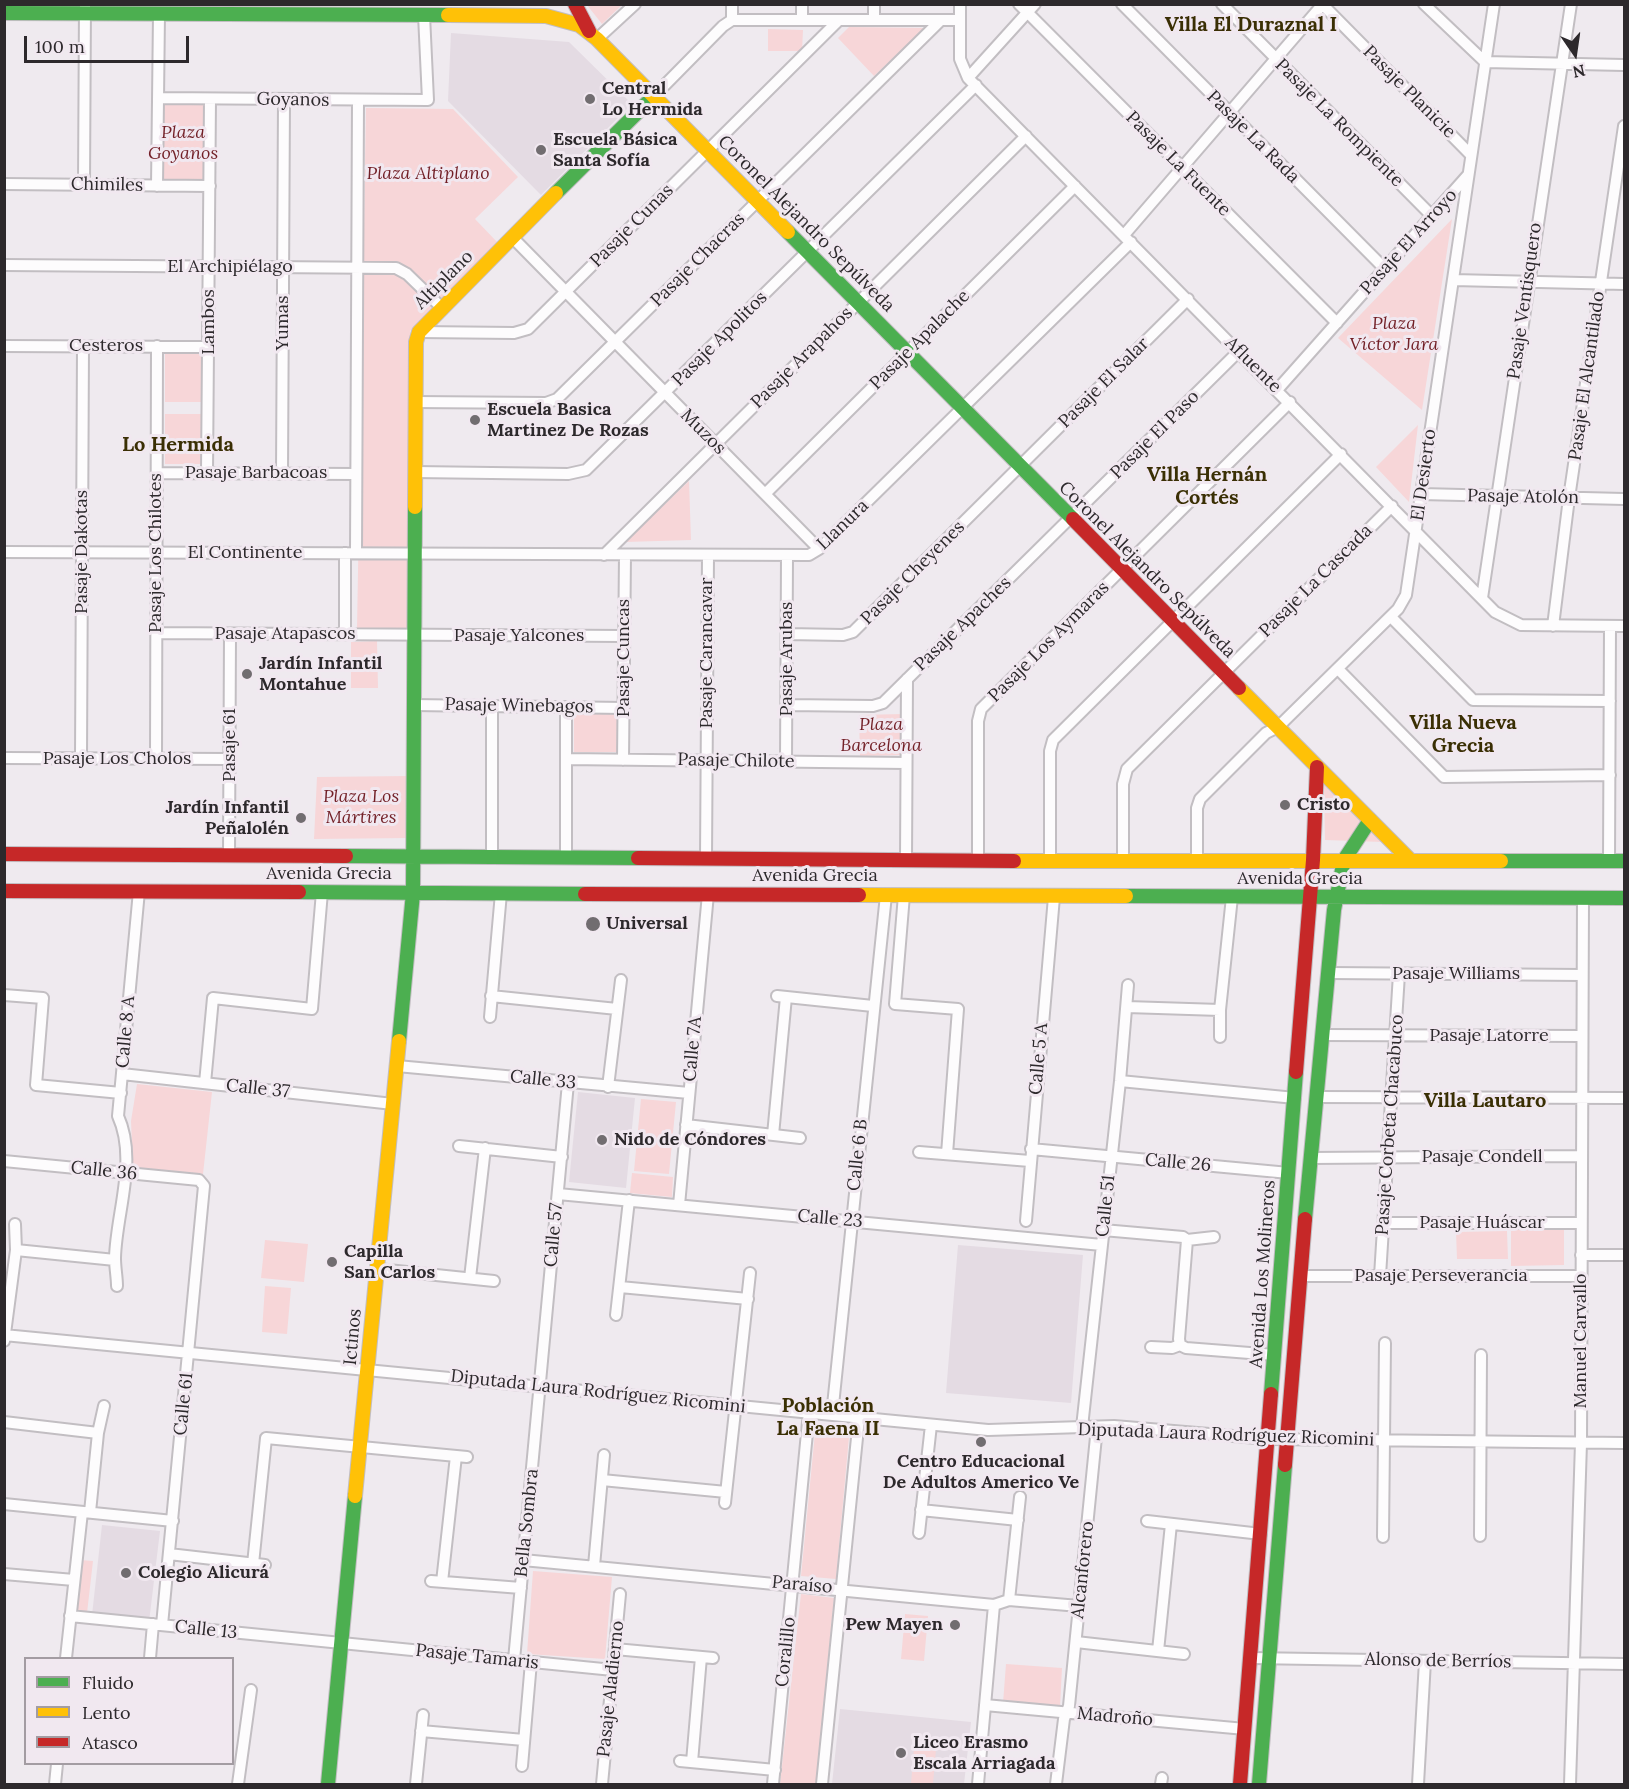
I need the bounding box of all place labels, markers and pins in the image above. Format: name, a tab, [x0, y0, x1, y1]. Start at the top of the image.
place label: Central Lo Hermida	[602, 78, 703, 121]
marker: Central Lo Hermida	[583, 92, 597, 106]
place label: Escuela Básica Santa Sofía	[553, 129, 677, 172]
marker: Escuela Básica Santa Sofía	[534, 143, 548, 157]
place label: Escuela Basica Martinez De Rozas	[487, 399, 649, 442]
marker: Escuela Basica Martinez De Rozas	[468, 413, 482, 427]
place label: Jardín Infantil Montahue	[259, 653, 382, 696]
marker: Jardín Infantil Montahue	[240, 667, 254, 681]
place label: Cristo	[1297, 794, 1350, 816]
place label: Jardín Infantil Peñalolén	[166, 797, 289, 840]
marker: Cristo	[1278, 798, 1292, 812]
marker: Jardín Infantil Peñalolén	[294, 811, 308, 825]
place label: Universal	[606, 913, 688, 935]
marker: Universal	[584, 915, 602, 933]
place label: Nido de Cóndores	[614, 1129, 766, 1151]
marker: Nido de Cóndores	[595, 1133, 609, 1147]
place label: Capilla San Carlos	[344, 1241, 435, 1284]
marker: Capilla San Carlos	[325, 1255, 339, 1269]
marker: Centro Educacional De Adultos Americo Ve	[974, 1435, 988, 1449]
place label: Centro Educacional De Adultos Americo Ve	[883, 1451, 1079, 1494]
place label: Colegio Alicurá	[138, 1562, 269, 1584]
marker: Colegio Alicurá	[119, 1566, 133, 1580]
place label: Pew Mayen	[845, 1614, 943, 1636]
marker: Pew Mayen	[948, 1618, 962, 1632]
place label: Liceo Erasmo Escala Arriagada	[913, 1732, 1055, 1774]
marker: Liceo Erasmo Escala Arriagada	[894, 1746, 908, 1760]

